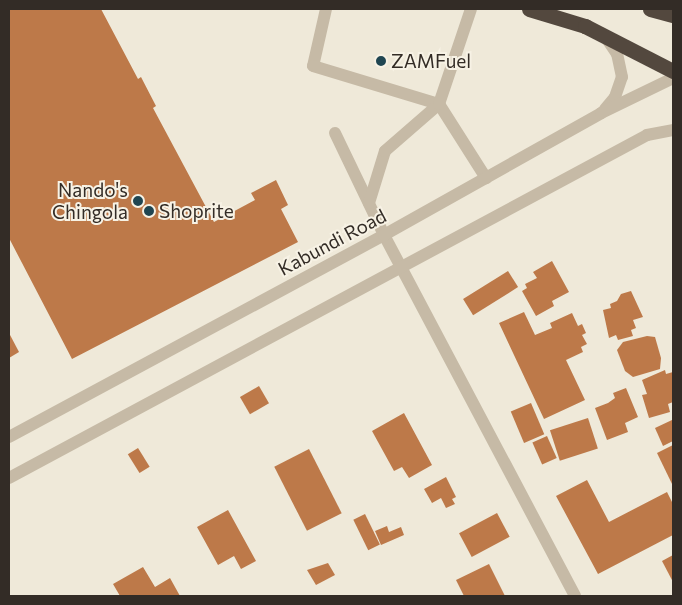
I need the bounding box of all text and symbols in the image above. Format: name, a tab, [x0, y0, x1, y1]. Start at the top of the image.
place label: ZAMFuel	[391, 50, 471, 72]
marker: ZAMFuel	[375, 55, 387, 67]
place label: Nando's Chingola	[52, 179, 128, 223]
marker: Nando's Chingola	[132, 195, 144, 207]
place label: Shoprite	[159, 200, 234, 222]
street label: Kabundi Road	[274, 204, 390, 280]
marker: Shoprite	[143, 205, 155, 217]

